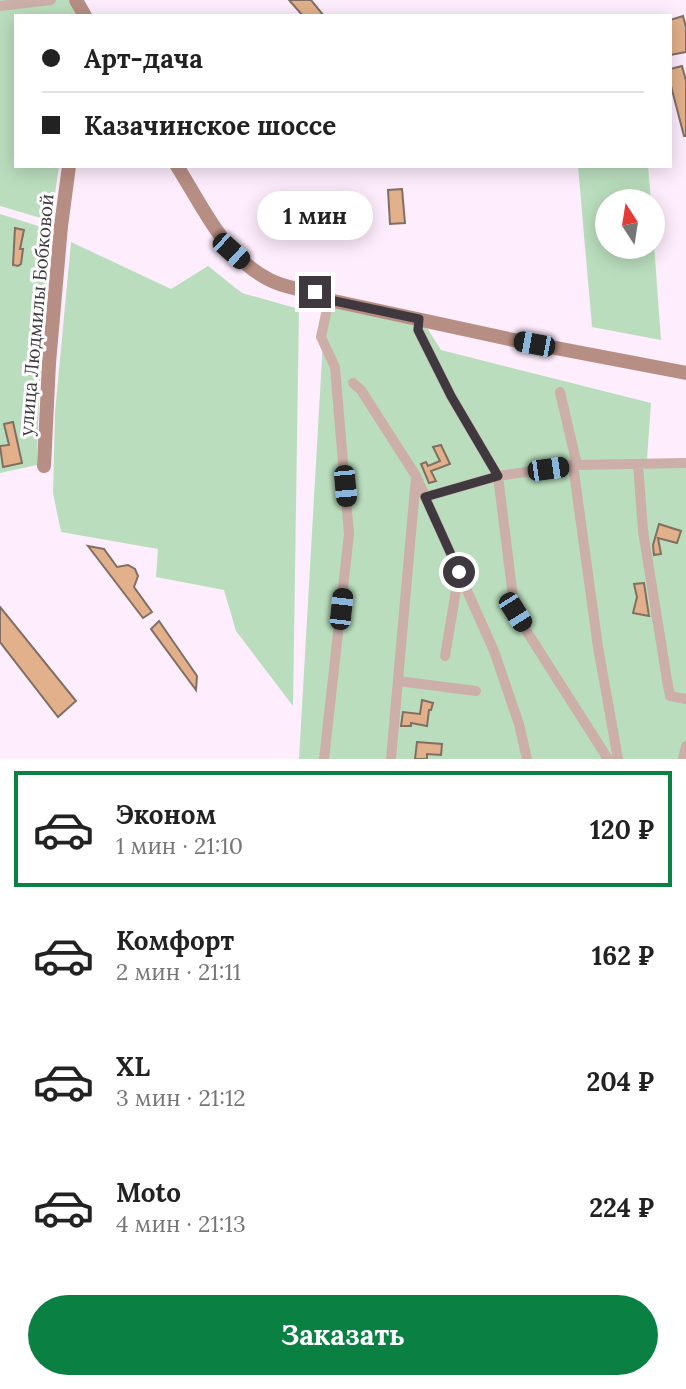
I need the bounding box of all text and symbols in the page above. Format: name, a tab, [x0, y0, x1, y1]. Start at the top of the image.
text: Арт-дача	[84, 42, 203, 75]
text: Казачинское шоссе	[84, 109, 336, 142]
north arrow	[595, 189, 665, 259]
map controls	[595, 189, 665, 259]
callout: 1 мин	[257, 190, 373, 240]
street label: улица Людмилы Бобковой	[13, 193, 59, 437]
text: 1 мин	[283, 201, 347, 230]
car	[209, 229, 254, 273]
route end	[299, 276, 331, 308]
car	[512, 330, 557, 358]
car	[526, 456, 571, 482]
car	[333, 464, 358, 508]
route start	[443, 556, 475, 588]
car	[329, 587, 354, 631]
car	[495, 589, 536, 635]
icon: car	[32, 798, 95, 861]
text: Эконом	[116, 798, 216, 831]
text: 120 ₽	[590, 813, 654, 846]
text: 1 мин · 21:10	[116, 831, 243, 860]
icon: car	[32, 924, 95, 987]
text: Комфорт	[116, 924, 234, 957]
text: 162 ₽	[592, 939, 654, 972]
text: 2 мин · 21:11	[116, 957, 241, 986]
icon: car	[32, 1050, 95, 1113]
text: XL	[116, 1050, 150, 1083]
text: 204 ₽	[586, 1065, 654, 1098]
text: 3 мин · 21:12	[116, 1083, 246, 1112]
icon: car	[32, 1176, 95, 1239]
text: Moto	[116, 1176, 181, 1209]
text: 224 ₽	[589, 1191, 654, 1224]
text: 4 мин · 21:13	[116, 1209, 246, 1238]
button: Заказать	[28, 1295, 658, 1375]

